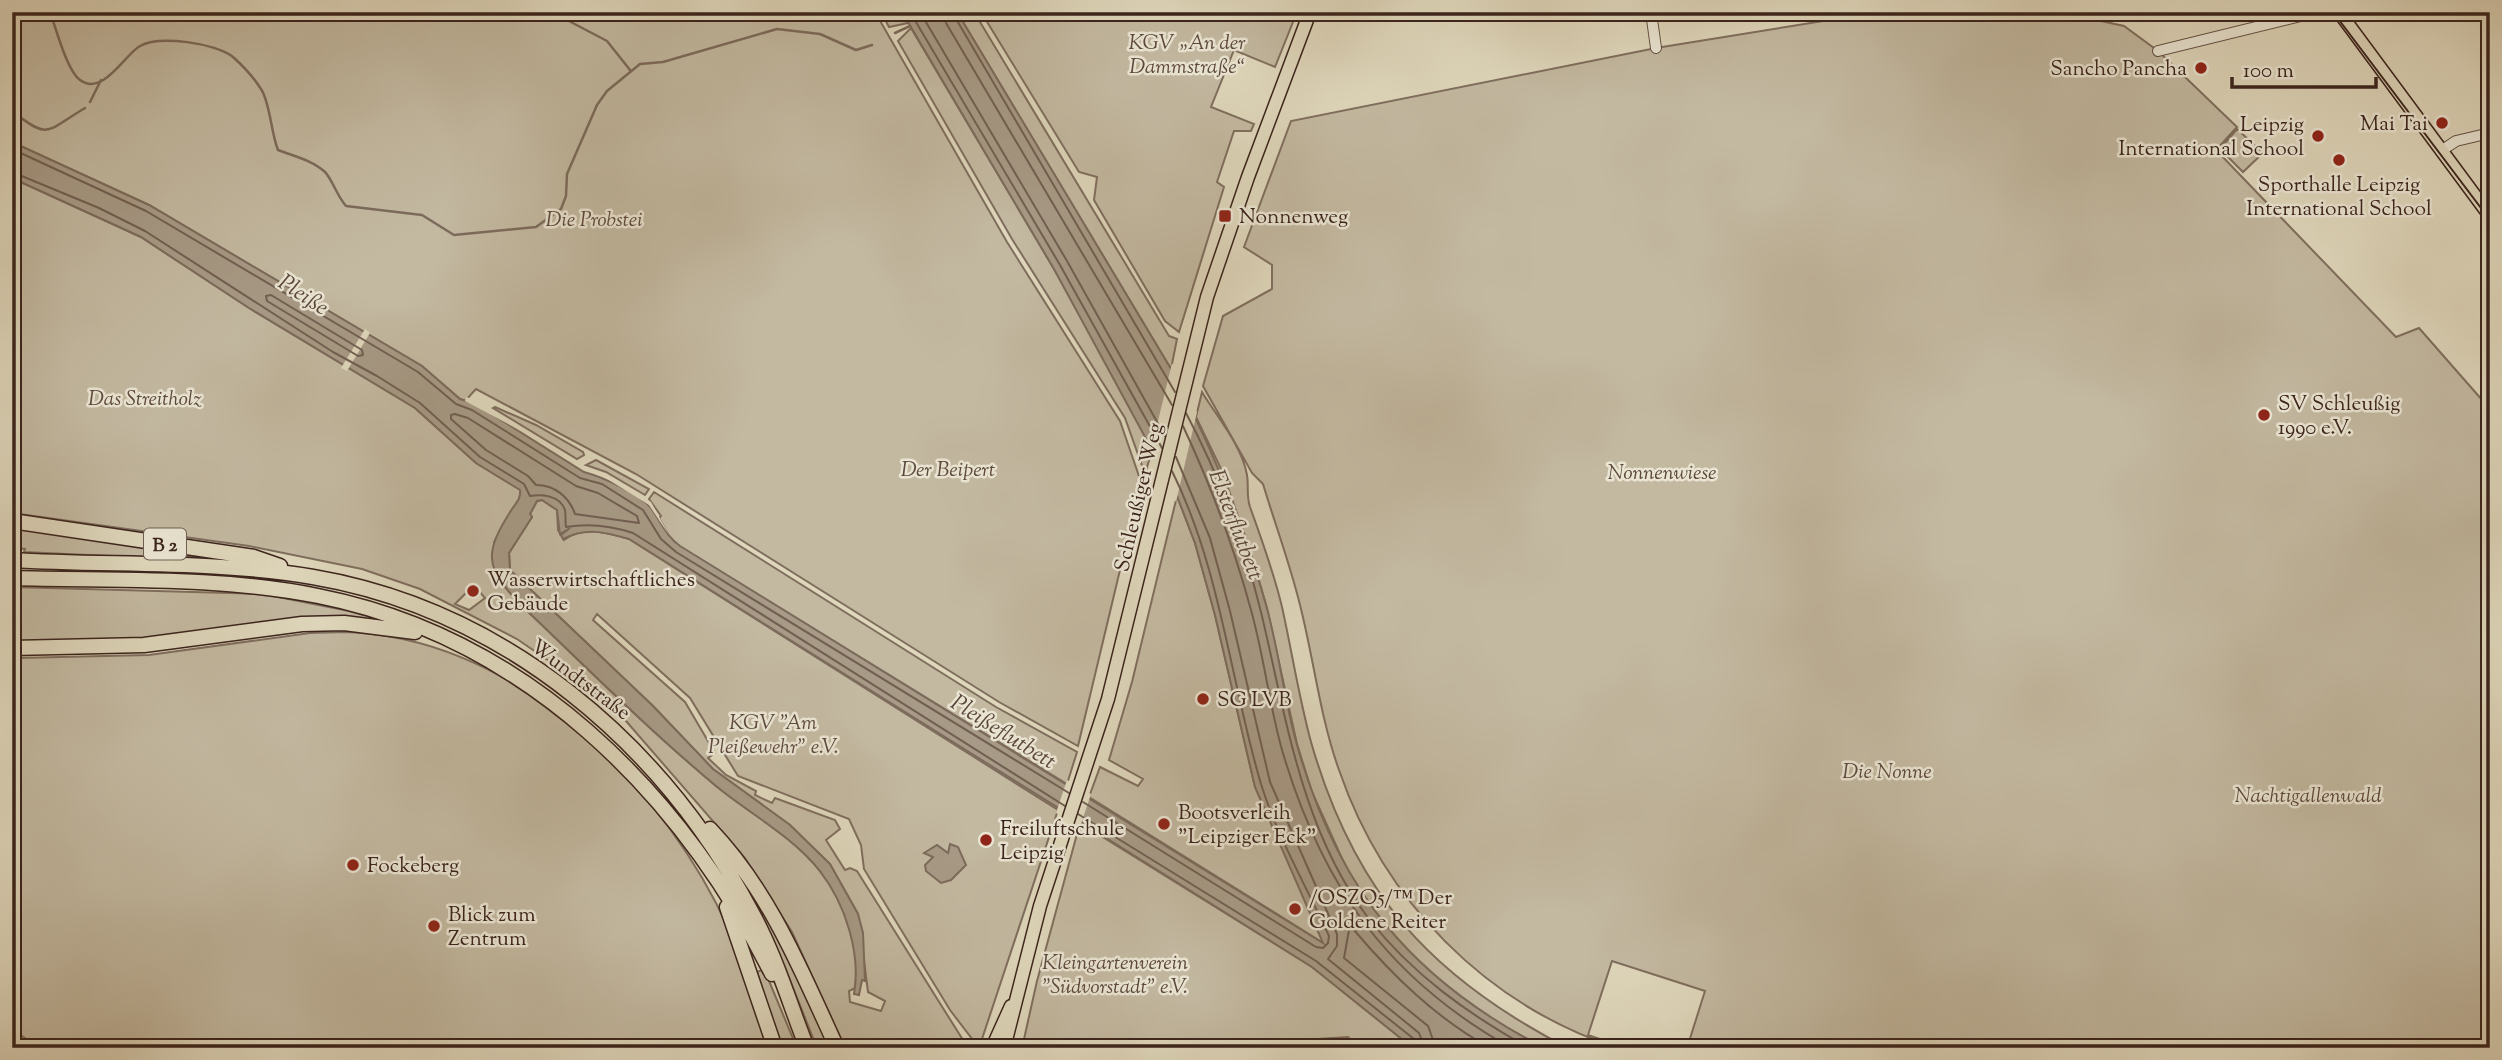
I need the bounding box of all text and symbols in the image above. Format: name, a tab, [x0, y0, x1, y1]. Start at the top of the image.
park label: KGV „An der Dammstraße“	[1128, 29, 1246, 83]
scale bar	[2232, 46, 2376, 90]
place label: Sancho Pancha	[2050, 55, 2187, 85]
text: 100 m	[2243, 57, 2294, 87]
marker: Sancho Pancha	[2193, 60, 2209, 76]
place label: Mai Tai	[2360, 110, 2428, 140]
place label: Leipzig International School	[2118, 111, 2304, 165]
marker: Mai Tai	[2434, 115, 2450, 131]
marker: Leipzig International School	[2310, 128, 2326, 144]
marker: Sporthalle Leipzig International School	[2331, 152, 2347, 168]
place label: Sporthalle Leipzig International School	[2246, 171, 2432, 225]
place label: Nonnenweg	[1239, 203, 1348, 233]
park label: Die Probstei	[545, 206, 643, 236]
marker: Nonnenweg	[1217, 208, 1233, 224]
water label: Pleiße	[271, 267, 335, 325]
park label: Das Streitholz	[88, 385, 202, 415]
place label: SV Schleußig 1990 e.V.	[2278, 390, 2401, 444]
marker: SV Schleußig 1990 e.V.	[2256, 407, 2272, 423]
street label: Schleußiger Weg	[1108, 420, 1172, 575]
park label: Der Beipert	[901, 456, 995, 486]
park label: Nonnenwiese	[1607, 459, 1717, 489]
water label: Elsterflutbett	[1198, 465, 1271, 585]
road number: B 2	[144, 528, 186, 559]
place label: Wasserwirtschaftliches Gebäude	[487, 566, 695, 620]
marker: Wasserwirtschaftliches Gebäude	[465, 583, 481, 599]
street label: Wundtstraße	[523, 633, 636, 728]
place label: SG LVB	[1217, 686, 1291, 716]
water label: Pleißeflutbett	[943, 688, 1062, 779]
marker: SG LVB	[1195, 691, 1211, 707]
park label: KGV "Am Pleißewehr" e.V.	[708, 709, 838, 763]
park label: Die Nonne	[1842, 758, 1932, 788]
park label: Nachtigallenwald	[2234, 782, 2382, 812]
place label: Bootsverleih "Leipziger Eck"	[1178, 799, 1316, 853]
place label: Freiluftschule Leipzig	[1000, 815, 1124, 869]
marker: Bootsverleih "Leipziger Eck"	[1156, 816, 1172, 832]
marker: Freiluftschule Leipzig	[978, 832, 994, 848]
place label: Fockeberg	[367, 852, 459, 882]
marker: Fockeberg	[345, 857, 361, 873]
place label: /OSZO5/™ Der Goldene Reiter	[1309, 884, 1452, 938]
place label: Blick zum Zentrum	[448, 901, 536, 955]
marker: /OSZO5/™ Der Goldene Reiter	[1287, 901, 1303, 917]
marker: Blick zum Zentrum	[426, 918, 442, 934]
park label: Kleingartenverein "Südvorstadt" e.V.	[1042, 949, 1188, 1003]

